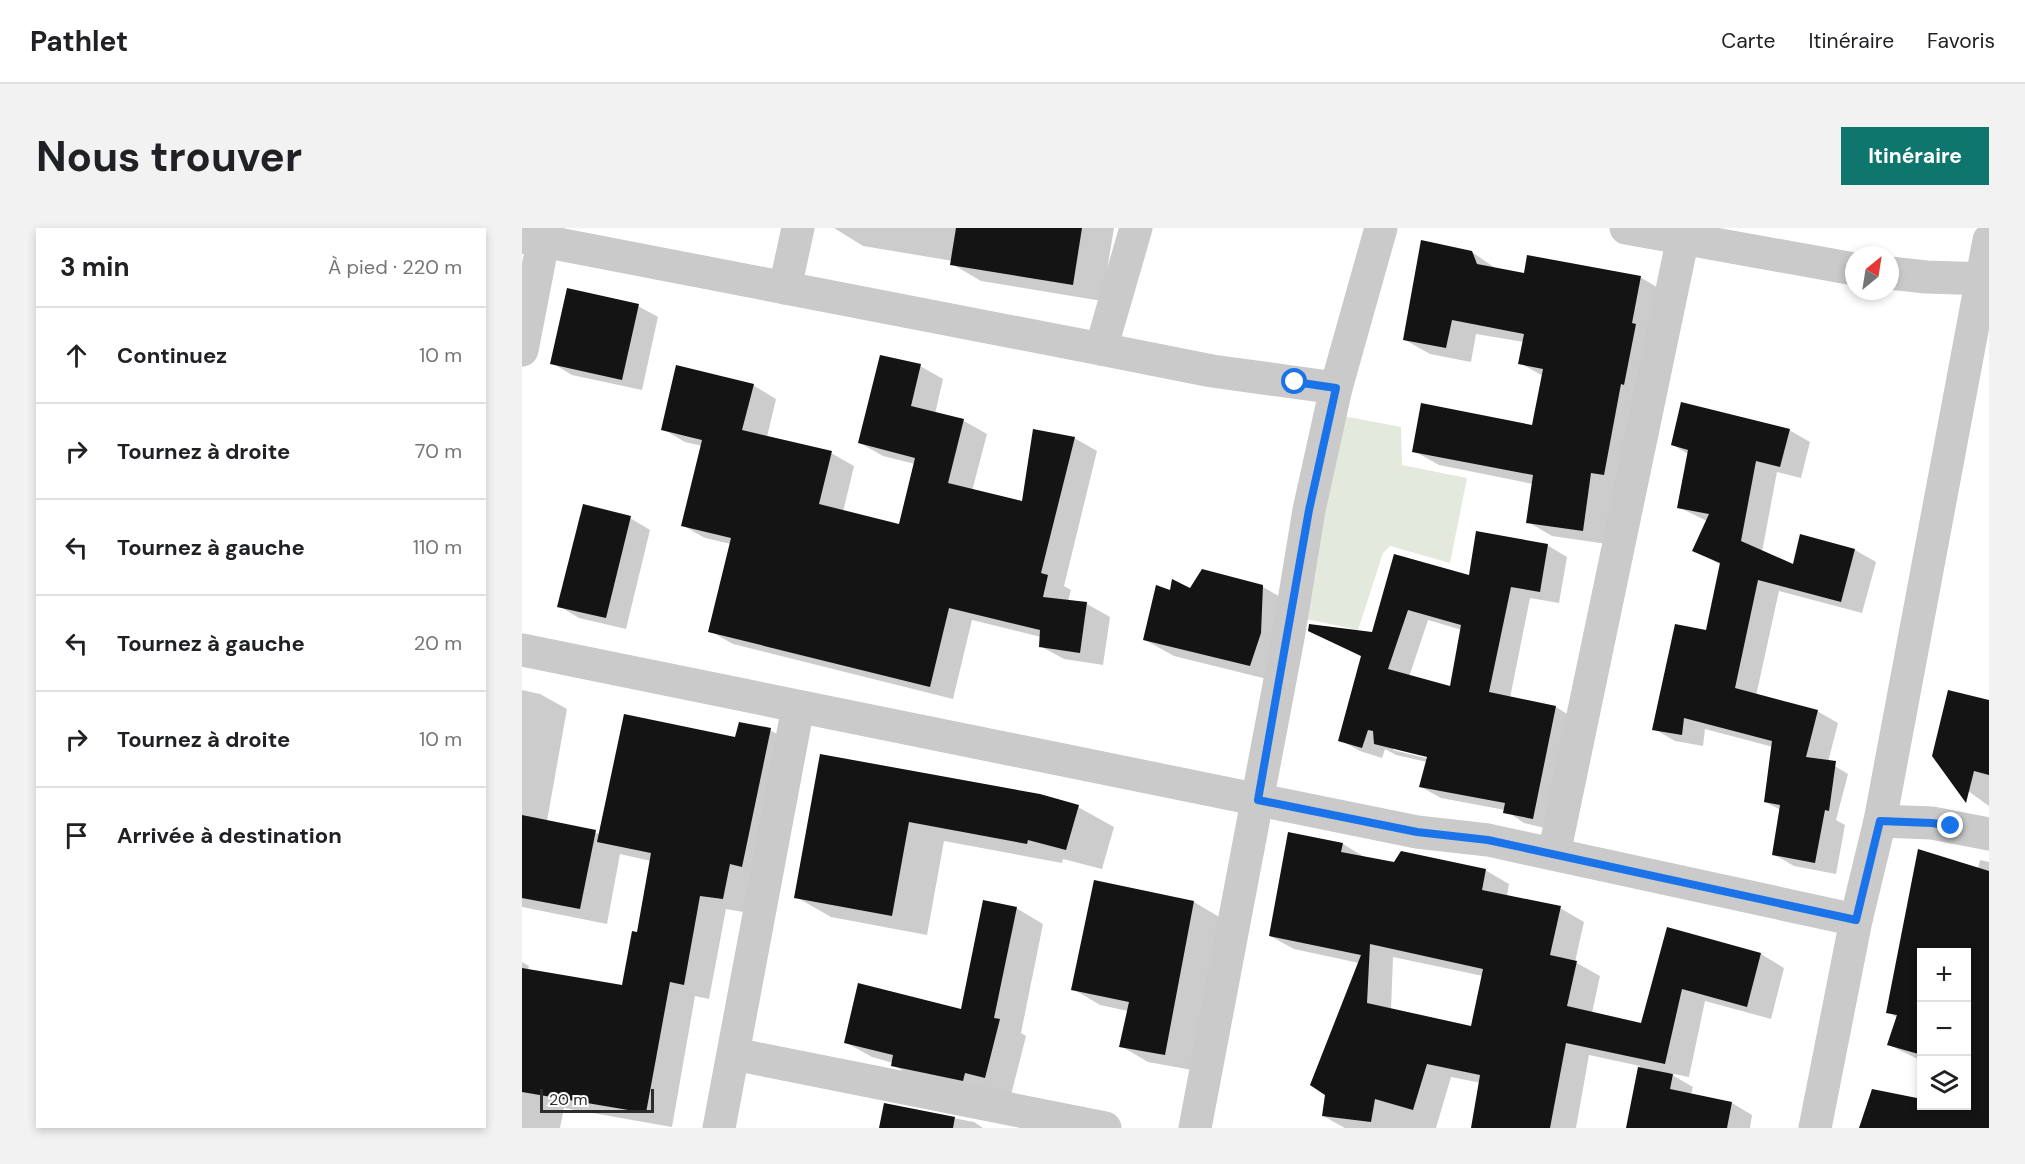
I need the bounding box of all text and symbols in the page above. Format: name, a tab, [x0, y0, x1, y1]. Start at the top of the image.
text: Pathlet	[30, 23, 128, 60]
text: Carte	[1721, 27, 1775, 55]
text: Itinéraire	[1808, 27, 1894, 55]
text: Favoris	[1927, 27, 1995, 55]
button: Itinéraire	[1841, 127, 1989, 185]
text: Nous trouver	[36, 129, 302, 184]
north arrow	[1845, 246, 1899, 300]
text: 3 min	[60, 250, 129, 284]
text: À pied · 220 m	[328, 254, 462, 280]
icon: ahead	[60, 339, 93, 372]
text: Continuez	[117, 341, 227, 370]
text: 10 m	[419, 342, 462, 368]
route start	[1281, 368, 1307, 394]
icon: right	[60, 435, 93, 468]
text: Tournez à droite	[117, 437, 290, 466]
text: 70 m	[415, 438, 462, 464]
icon: left	[60, 531, 93, 564]
text: Tournez à gauche	[117, 533, 305, 562]
text: 110 m	[413, 534, 462, 560]
icon: left	[60, 627, 93, 660]
text: Tournez à gauche	[117, 629, 305, 658]
text: 20 m	[414, 630, 462, 656]
icon: right	[60, 723, 93, 756]
text: Tournez à droite	[117, 725, 290, 754]
text: 10 m	[419, 726, 462, 752]
route end	[1937, 812, 1963, 838]
icon: arrive	[60, 819, 93, 852]
text: Arrivée à destination	[117, 821, 342, 850]
map controls	[1917, 948, 1971, 1110]
button: +	[1917, 948, 1971, 1002]
button: −	[1917, 1002, 1971, 1056]
button: layers	[1917, 1056, 1971, 1110]
scale bar	[540, 1086, 654, 1114]
text: 20 m	[549, 1089, 588, 1110]

